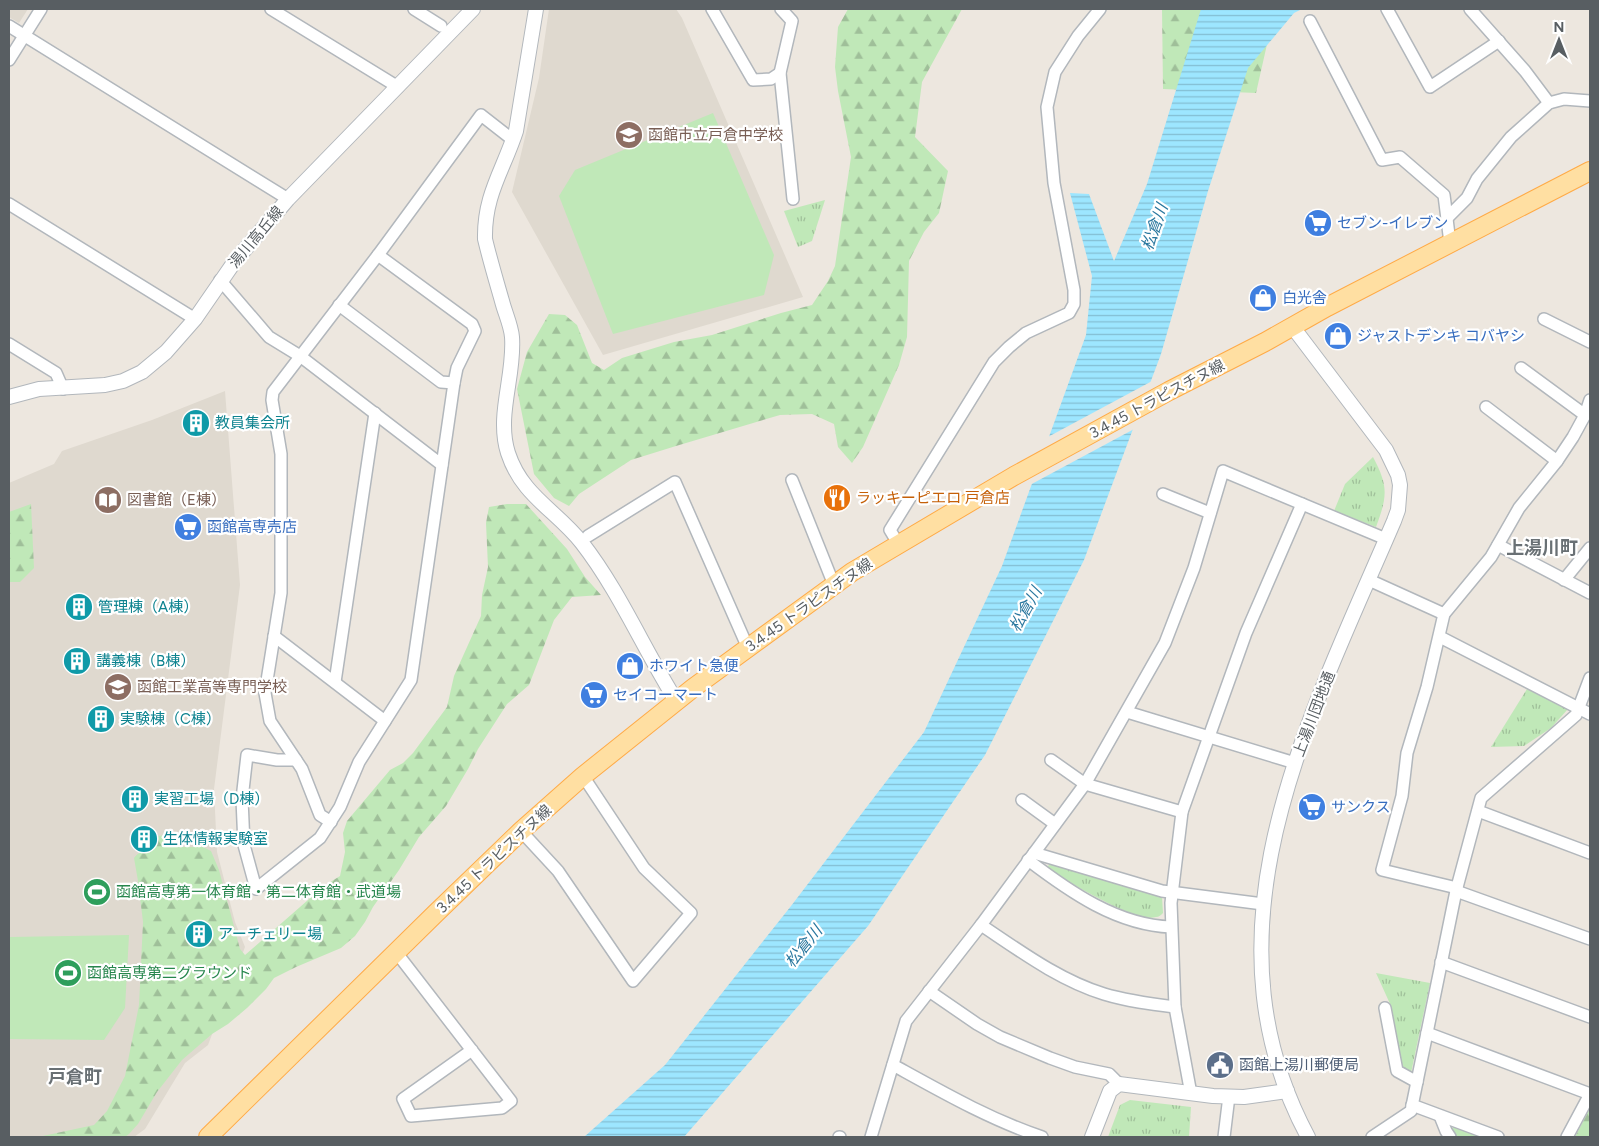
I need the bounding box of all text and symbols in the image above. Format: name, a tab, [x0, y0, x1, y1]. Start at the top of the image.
north arrow	[1534, 15, 1584, 65]
text: N	[1554, 19, 1564, 36]
school or university icon: 函館市立戸倉中学校	[614, 120, 644, 150]
place label: 函館市立戸倉中学校	[648, 126, 783, 144]
water label: 松倉川	[1137, 199, 1172, 253]
street label: 湯川高丘線	[225, 202, 287, 272]
supermarket icon: セブン-イレブン	[1303, 208, 1333, 238]
place label: セブン-イレブン	[1337, 214, 1448, 232]
shop icon: 白光舎	[1248, 283, 1278, 313]
place label: 白光舎	[1282, 289, 1327, 307]
shop icon: ジャストデンキ コバヤシ	[1323, 321, 1353, 351]
place label: ジャストデンキ コバヤシ	[1357, 327, 1525, 345]
street label: 3.4.45 トラピスチヌ線	[1086, 356, 1228, 442]
building icon: 教員集会所	[181, 408, 211, 438]
place label: 教員集会所	[215, 414, 290, 432]
restaurant icon: ラッキーピエロ 戸倉店	[822, 483, 852, 513]
library icon: 図書館（E棟）	[93, 485, 123, 515]
place label: ラッキーピエロ 戸倉店	[856, 489, 1010, 507]
place label: 図書館（E棟）	[127, 491, 226, 509]
supermarket icon: 函館高専売店	[173, 512, 203, 542]
place label: 函館高専売店	[207, 518, 297, 536]
district label: 上湯川町	[1506, 537, 1578, 559]
street label: 3.4.45 トラピスチヌ線	[742, 555, 876, 655]
water label: 松倉川	[1005, 582, 1046, 635]
building icon: 管理棟（A棟）	[64, 592, 94, 622]
place label: 管理棟（A棟）	[98, 598, 198, 616]
building icon: 講義棟（B棟）	[62, 646, 92, 676]
shop icon: ホワイト急便	[615, 651, 645, 681]
place label: 講義棟（B棟）	[96, 652, 195, 670]
place label: ホワイト急便	[649, 657, 739, 675]
street label: 上湯川団地通	[1289, 669, 1339, 759]
school or university icon: 函館工業高等専門学校	[103, 672, 133, 702]
place label: 函館工業高等専門学校	[137, 678, 287, 696]
supermarket icon: セイコーマート	[579, 680, 609, 710]
place label: セイコーマート	[613, 686, 718, 704]
building icon: 実験棟（C棟）	[86, 704, 116, 734]
place label: 実験棟（C棟）	[120, 710, 221, 728]
building icon: 実習工場（D棟）	[120, 784, 150, 814]
place label: 実習工場（D棟）	[154, 790, 269, 808]
supermarket icon: サンクス	[1297, 792, 1327, 822]
place label: サンクス	[1331, 798, 1391, 816]
street label: 3.4.45 トラピスチヌ線	[433, 801, 555, 917]
building icon: 生体情報実験室	[129, 824, 159, 854]
place label: 生体情報実験室	[163, 830, 268, 848]
sports icon: 函館高専第一体育館・第二体育館・武道場	[82, 877, 112, 907]
place label: 函館高専第一体育館・第二体育館・武道場	[116, 883, 401, 901]
building icon: アーチェリー場	[184, 919, 214, 949]
water label: 松倉川	[781, 920, 827, 971]
place label: アーチェリー場	[218, 925, 322, 943]
sports icon: 函館高専第二グラウンド	[53, 958, 83, 988]
place label: 函館高専第二グラウンド	[87, 964, 252, 982]
public building icon: 函館上湯川郵便局	[1205, 1050, 1235, 1080]
place label: 函館上湯川郵便局	[1239, 1056, 1359, 1074]
district label: 戸倉町	[48, 1066, 102, 1088]

